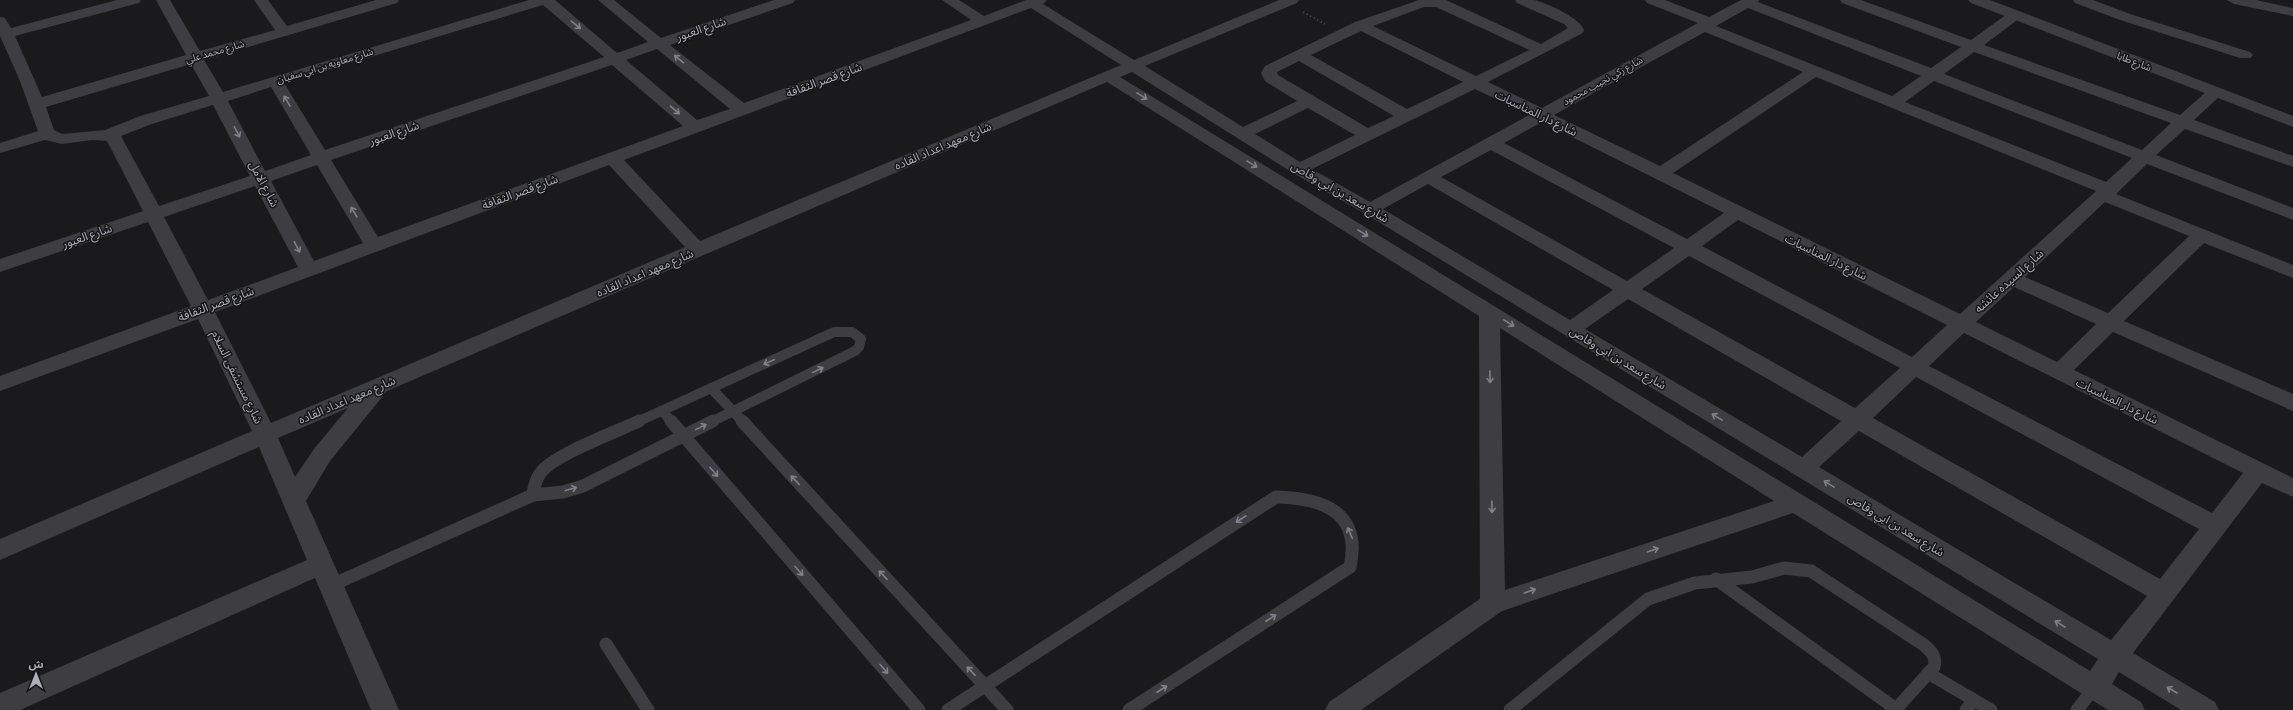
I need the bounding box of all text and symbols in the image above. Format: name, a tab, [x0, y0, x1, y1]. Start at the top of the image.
street label: شارع العبور	[674, 15, 728, 46]
one-way arrow	[571, 21, 581, 30]
street label: شارع محمد علي	[184, 39, 246, 67]
street label: شارع معاويه بن ابي سفيان	[275, 46, 375, 88]
street label: شارع طابا	[2114, 51, 2153, 75]
one-way arrow	[673, 55, 684, 64]
street label: شارع زكي نجيب محمود	[1561, 55, 1646, 109]
street label: شارع قصر الثقافة	[784, 61, 865, 102]
street label: شارع دار المناسبات	[1492, 88, 1579, 141]
one-way arrow	[1136, 92, 1147, 100]
one-way arrow	[282, 95, 290, 107]
one-way arrow	[670, 105, 680, 114]
street label: شارع العبور	[367, 119, 421, 150]
street label: شارع معهد اعداد القاده	[893, 120, 994, 175]
one-way arrow	[233, 126, 241, 138]
street label: شارع الامل	[244, 159, 281, 210]
street label: شارع سعد بن ابي وقاص	[1287, 159, 1391, 228]
one-way arrow	[1246, 161, 1258, 169]
street label: شارع قصر الثقافة	[480, 173, 561, 214]
one-way arrow	[349, 206, 357, 218]
street label: شارع العبور	[60, 222, 114, 253]
one-way arrow	[1357, 229, 1369, 237]
street label: شارع دار المناسبات	[1782, 232, 1869, 285]
one-way arrow	[294, 241, 301, 253]
street label: شارع معهد اعداد القاده	[595, 247, 696, 302]
street label: شارع السيده عائشه	[1972, 247, 2048, 317]
street label: شارع قصر الثقافة	[176, 285, 257, 326]
one-way arrow	[1503, 319, 1514, 327]
street label: شارع سعد بن ابي وقاص	[1566, 324, 1668, 395]
street label: شارع مستشفى السلام	[206, 328, 265, 427]
one-way arrow	[763, 359, 775, 366]
one-way arrow	[811, 365, 823, 373]
one-way arrow	[1486, 370, 1494, 383]
street label: شارع معهد اعداد القاده	[297, 374, 398, 429]
street label: شارع دار المناسبات	[2073, 376, 2160, 429]
one-way arrow	[1711, 413, 1723, 421]
one-way arrow	[695, 423, 707, 430]
one-way arrow	[710, 467, 719, 477]
one-way arrow	[790, 475, 800, 485]
one-way arrow	[1823, 480, 1835, 488]
one-way arrow	[565, 485, 578, 492]
street label: شارع سعد بن ابي وقاص	[1844, 491, 1946, 562]
one-way arrow	[1488, 500, 1496, 513]
one-way arrow	[1236, 515, 1247, 523]
one-way arrow	[1346, 527, 1354, 539]
one-way arrow	[1647, 546, 1660, 553]
one-way arrow	[795, 565, 804, 576]
one-way arrow	[878, 570, 888, 580]
one-way arrow	[1524, 587, 1536, 595]
one-way arrow	[1265, 614, 1276, 622]
one-way arrow	[2054, 620, 2066, 628]
north arrow	[16, 654, 56, 694]
text: ش	[28, 659, 44, 671]
one-way arrow	[879, 664, 888, 675]
one-way arrow	[966, 666, 976, 676]
one-way arrow	[1156, 685, 1167, 693]
one-way arrow	[2166, 686, 2178, 694]

